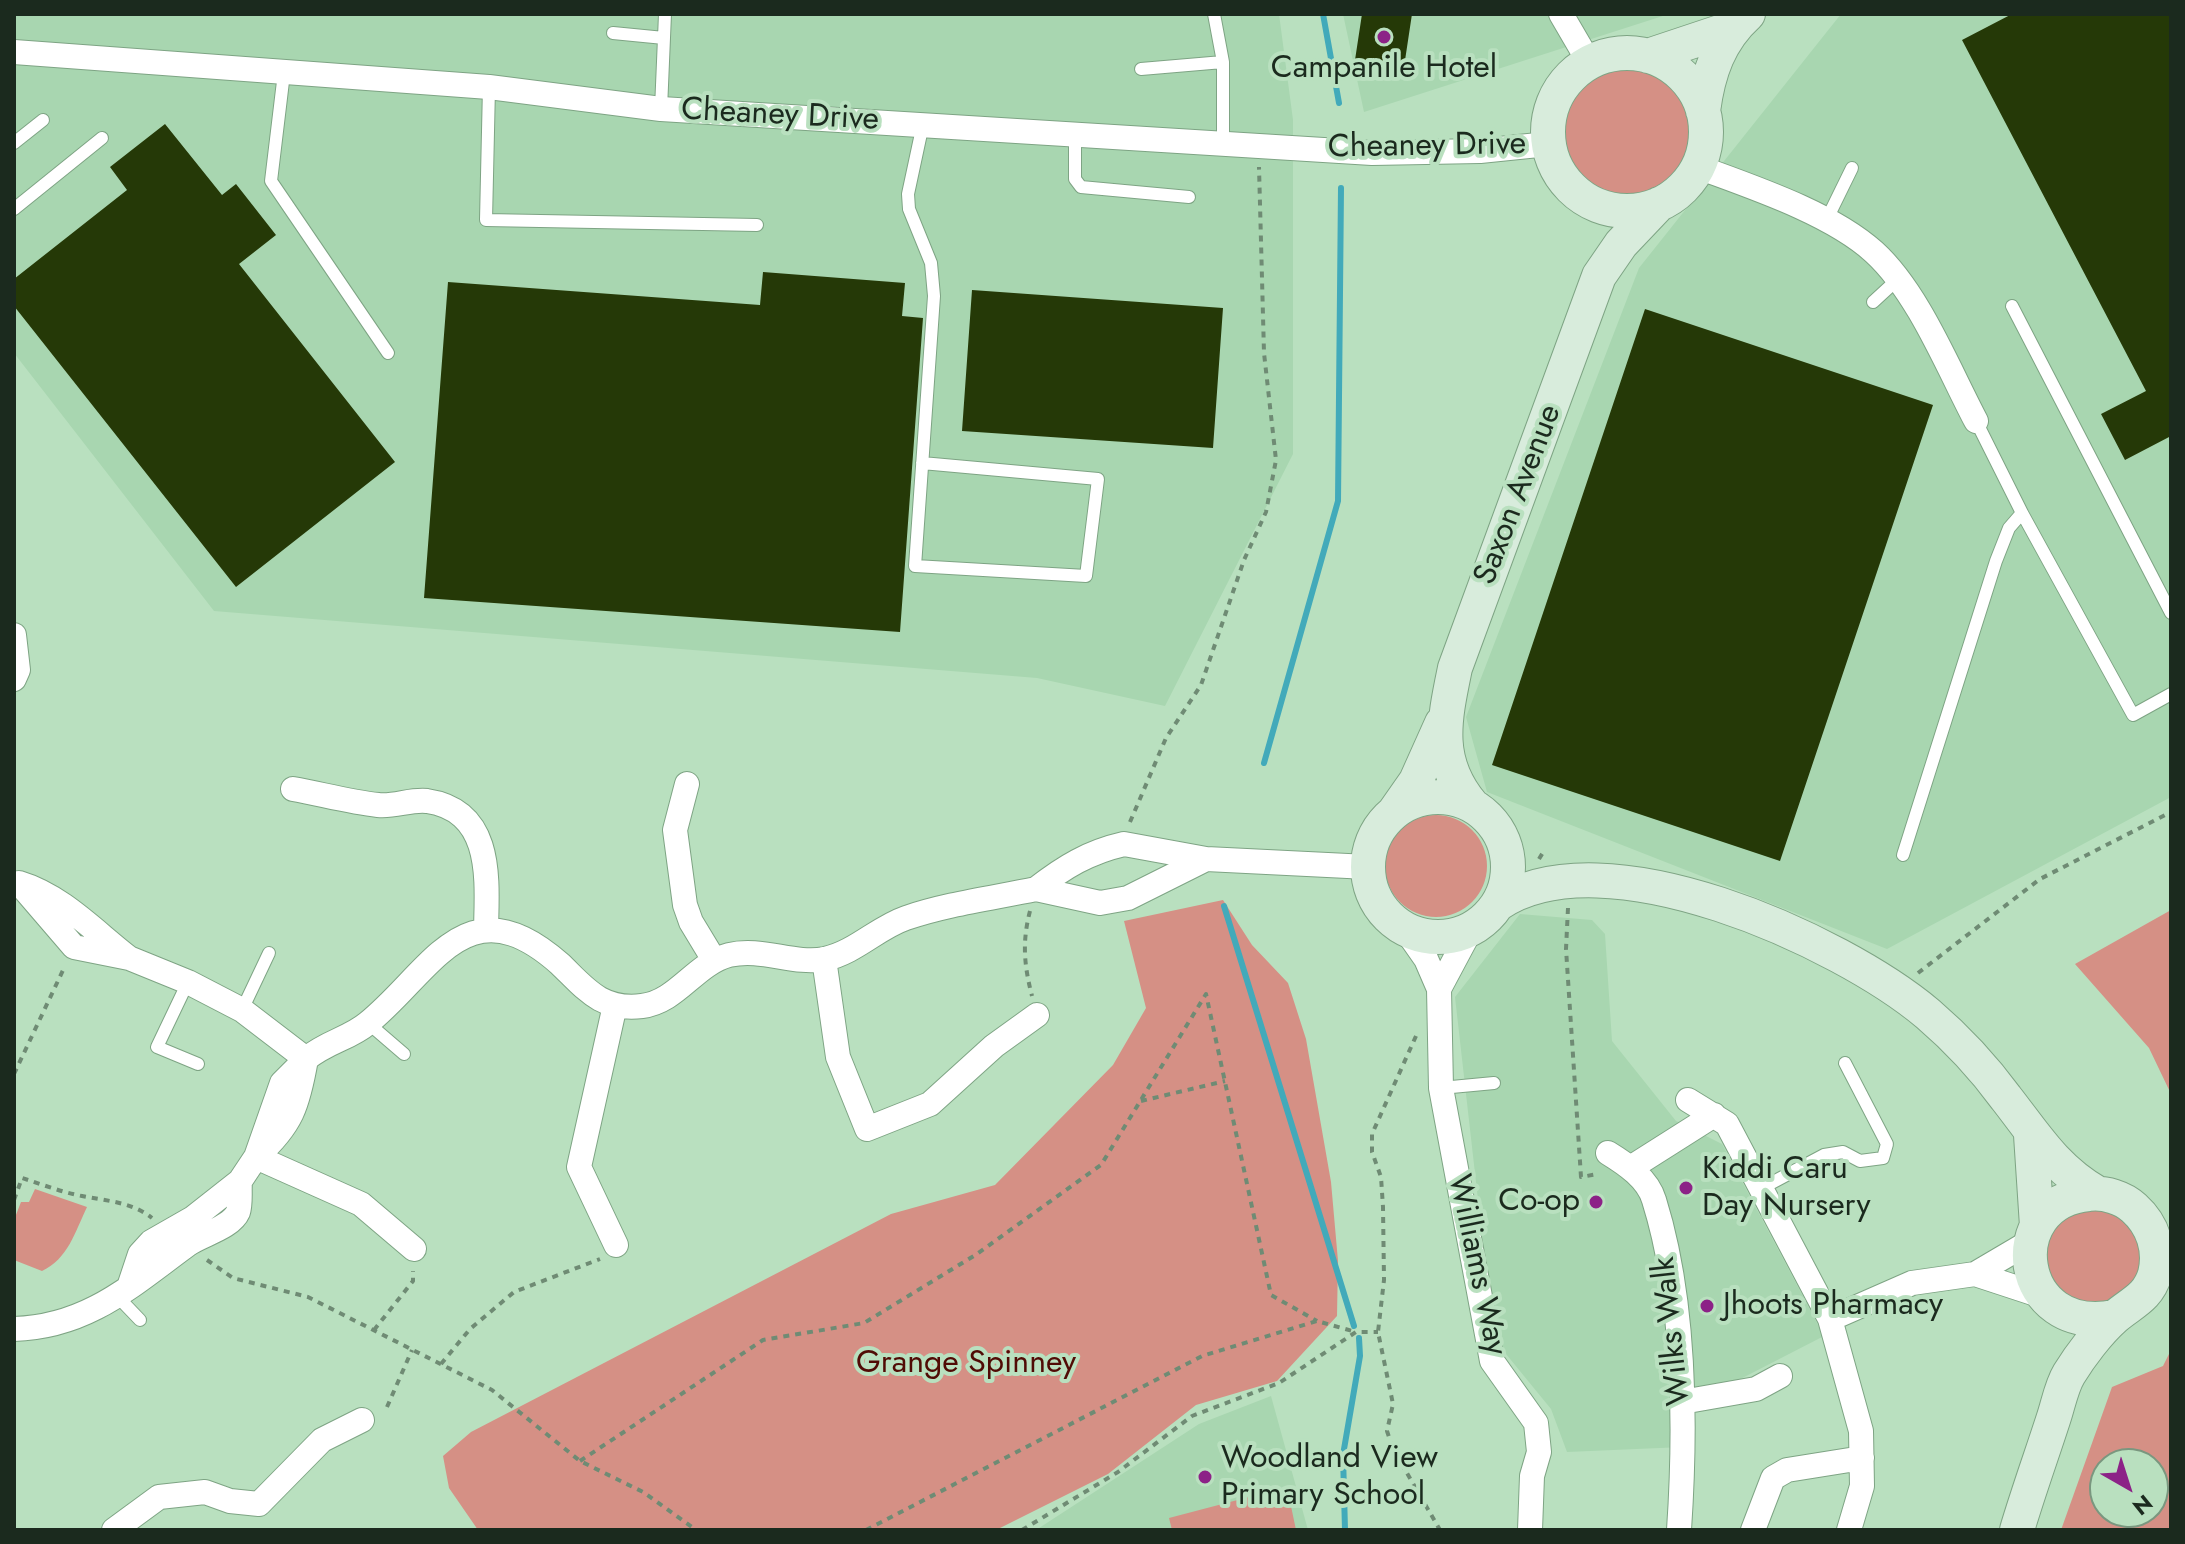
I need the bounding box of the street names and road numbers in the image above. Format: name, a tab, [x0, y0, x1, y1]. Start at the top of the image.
street label: Cheaney Drive	[680, 92, 880, 140]
street label: Cheaney Drive	[1328, 126, 1526, 168]
street label: Saxon Avenue	[1467, 400, 1571, 590]
street label: Williams Way	[1438, 1171, 1514, 1359]
street label: Wilks Walk	[1646, 1255, 1700, 1407]

